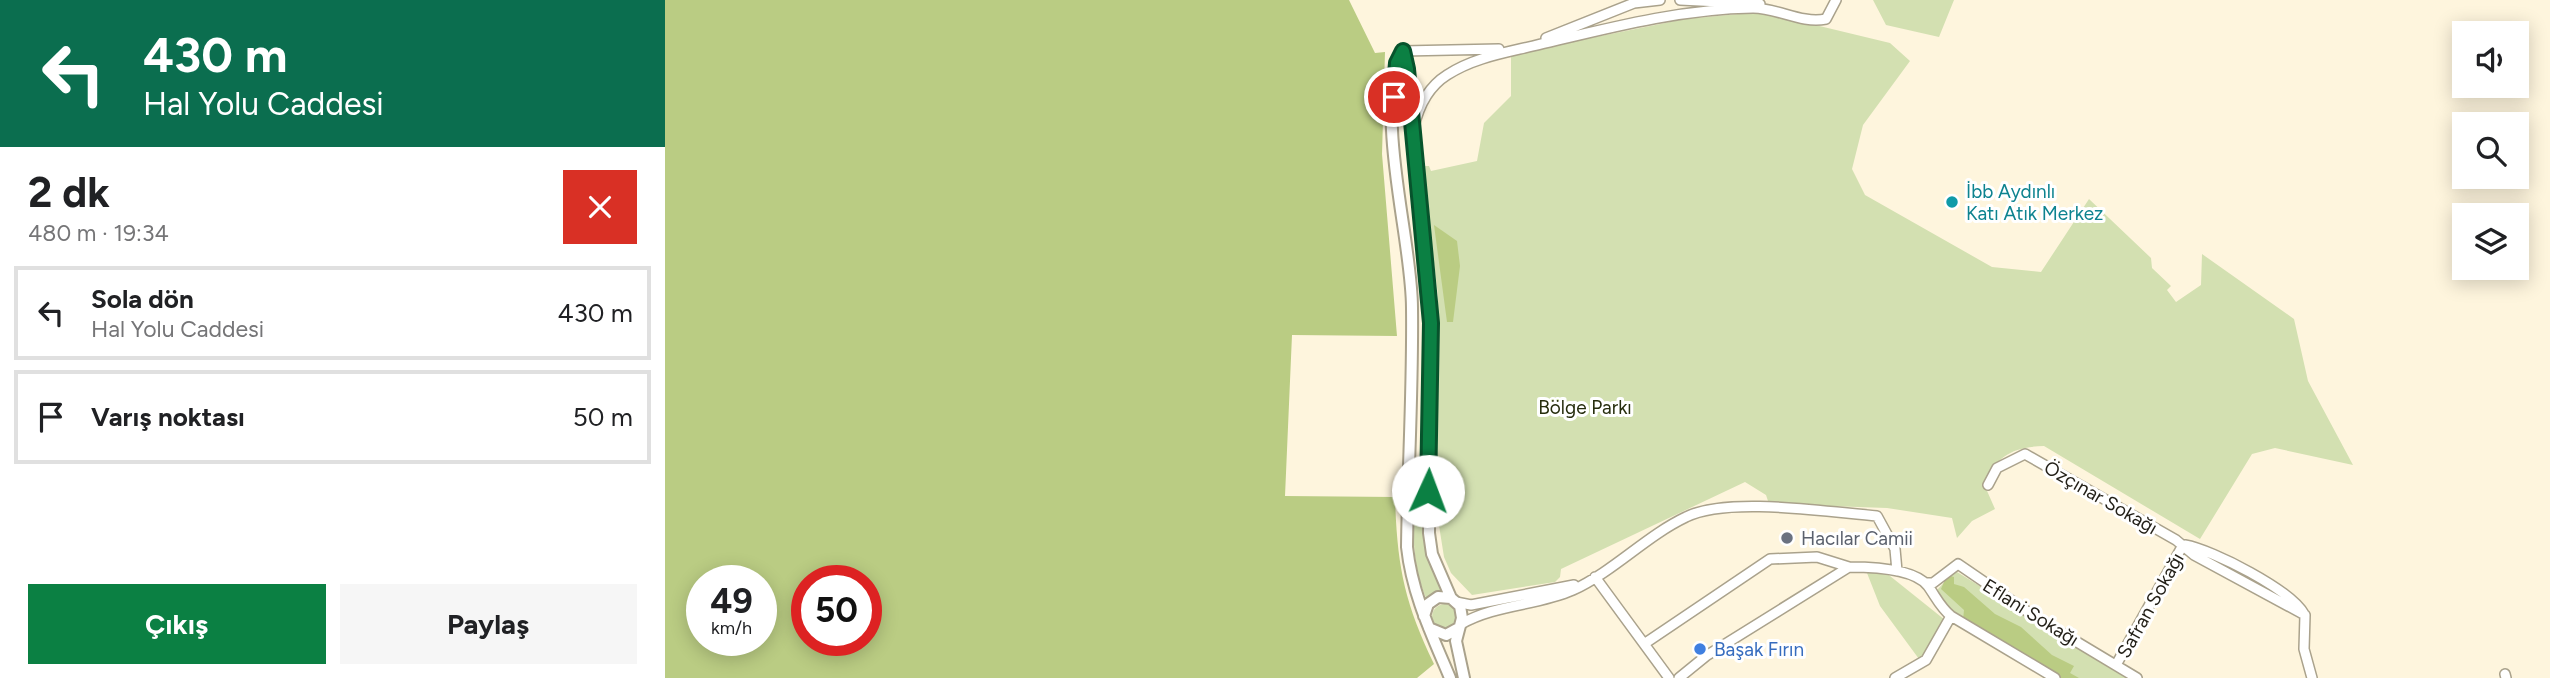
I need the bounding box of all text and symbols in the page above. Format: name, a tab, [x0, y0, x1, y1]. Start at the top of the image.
map controls	[2452, 21, 2529, 280]
button: sound	[2452, 21, 2529, 98]
text: 430 m	[143, 25, 287, 84]
icon: left	[28, 28, 119, 119]
pin	[1364, 67, 1424, 127]
icon: arrive	[1375, 78, 1413, 116]
text: Hal Yolu Caddesi	[143, 85, 384, 123]
button: search	[2452, 112, 2529, 189]
text: 2 dk	[28, 167, 110, 218]
button: close	[563, 170, 637, 244]
place label: İbb Aydınlı Katı Atık Merkez	[1966, 180, 2103, 225]
marker: İbb Aydınlı Katı Atık Merkez	[1944, 194, 1960, 210]
button: layers	[2452, 203, 2529, 280]
text: 480 m · 19:34	[28, 219, 169, 247]
text: Sola dön	[91, 283, 194, 315]
icon: left	[32, 294, 70, 332]
text: 430 m	[557, 297, 633, 329]
text: Hal Yolu Caddesi	[91, 315, 264, 343]
park label: Bölge Parkı	[1538, 396, 1632, 419]
icon: arrive	[32, 398, 70, 436]
text: Varış noktası	[91, 401, 245, 433]
text: 50 m	[573, 401, 633, 433]
position arrow	[1391, 454, 1465, 528]
street label: Özçınar Sokağı	[2040, 456, 2162, 539]
place label: Hacılar Camii	[1801, 527, 1913, 550]
marker: Hacılar Camii	[1779, 530, 1795, 546]
street label: Safran Sokağı	[2112, 549, 2189, 662]
speed limit sign: 50	[791, 565, 882, 656]
street label: Eflani Sokağı	[1979, 574, 2083, 651]
text: 49	[710, 580, 753, 622]
button: Çıkış	[28, 584, 326, 664]
button: Paylaş	[340, 584, 637, 664]
text: km/h	[711, 617, 752, 639]
place label: Başak Fırın	[1714, 638, 1804, 661]
marker: Başak Fırın	[1692, 641, 1708, 657]

